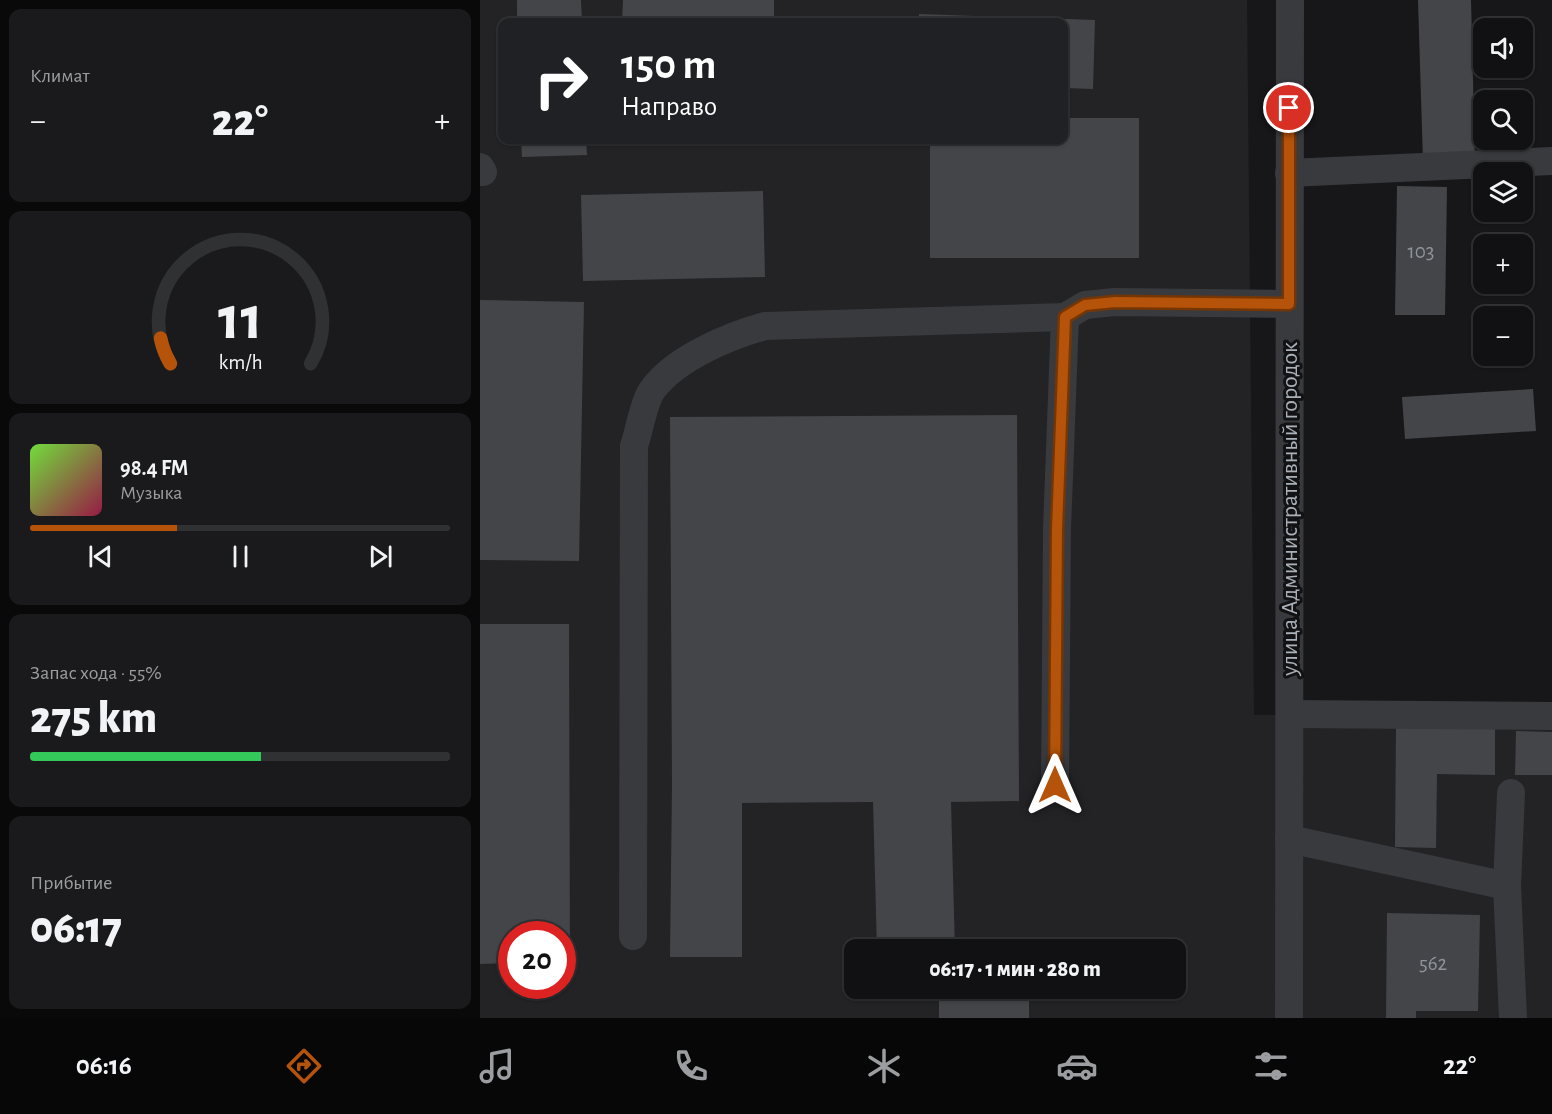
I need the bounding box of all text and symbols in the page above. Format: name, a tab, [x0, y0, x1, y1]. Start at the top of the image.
map controls	[1473, 18, 1533, 366]
button: sound	[1473, 18, 1533, 78]
icon: right	[522, 42, 600, 120]
text: 150 m	[621, 44, 716, 86]
text: Климат	[30, 66, 90, 86]
pin	[1263, 82, 1314, 133]
button: search	[1473, 90, 1533, 150]
icon: arrive	[1272, 91, 1305, 124]
text: Направо	[621, 93, 717, 120]
text: 22°	[212, 99, 268, 144]
text: −	[30, 105, 46, 138]
text: +	[434, 105, 450, 138]
button: layers	[1473, 162, 1533, 222]
button: +	[1473, 234, 1533, 294]
house number: 103	[1408, 241, 1434, 262]
text: 11	[218, 288, 262, 350]
button: −	[1473, 306, 1533, 366]
street label: улица Административный городок	[1278, 342, 1302, 677]
text: km/h	[218, 353, 262, 374]
text: 98.4 FM	[120, 457, 188, 479]
text: Музыка	[120, 483, 182, 503]
icon: previous	[84, 540, 117, 573]
icon: pause	[224, 540, 257, 573]
icon: next	[364, 540, 397, 573]
text: Запас хода · 55%	[30, 663, 162, 683]
text: 275 km	[30, 696, 157, 741]
position arrow	[1023, 753, 1087, 817]
text: Прибытие	[30, 873, 112, 893]
text: 06:17	[30, 906, 122, 951]
speed limit sign: 20	[498, 921, 576, 999]
house number: 562	[1419, 953, 1447, 974]
text: 06:17 · 1 мин · 280 m	[929, 958, 1101, 980]
icon: directions	[283, 1045, 325, 1087]
icon: music	[476, 1045, 518, 1087]
icon: phone	[670, 1045, 712, 1087]
icon: climate	[863, 1045, 905, 1087]
icon: car	[1056, 1045, 1098, 1087]
icon: filters	[1250, 1045, 1292, 1087]
text: 06:16	[76, 1052, 132, 1079]
text: 22°	[1443, 1052, 1476, 1079]

